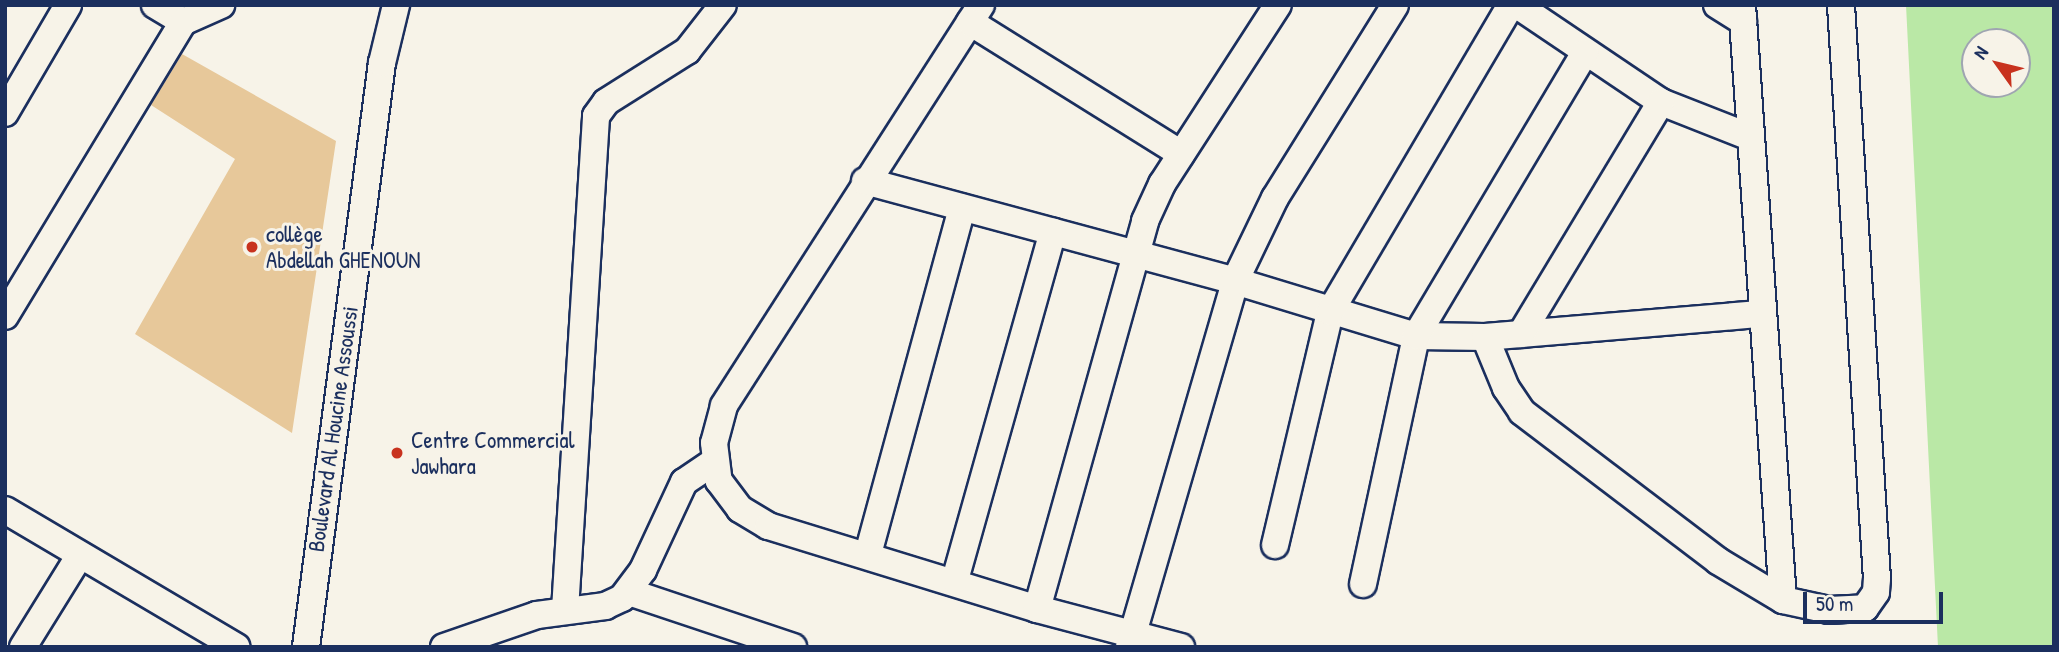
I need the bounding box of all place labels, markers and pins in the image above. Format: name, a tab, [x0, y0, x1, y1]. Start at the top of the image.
place label: collège Abdellah GHENOUN	[266, 220, 421, 274]
marker: collège Abdellah GHENOUN	[244, 239, 260, 255]
place label: Centre Commercial Jawhara	[411, 426, 575, 480]
marker: Centre Commercial Jawhara	[389, 445, 405, 461]

